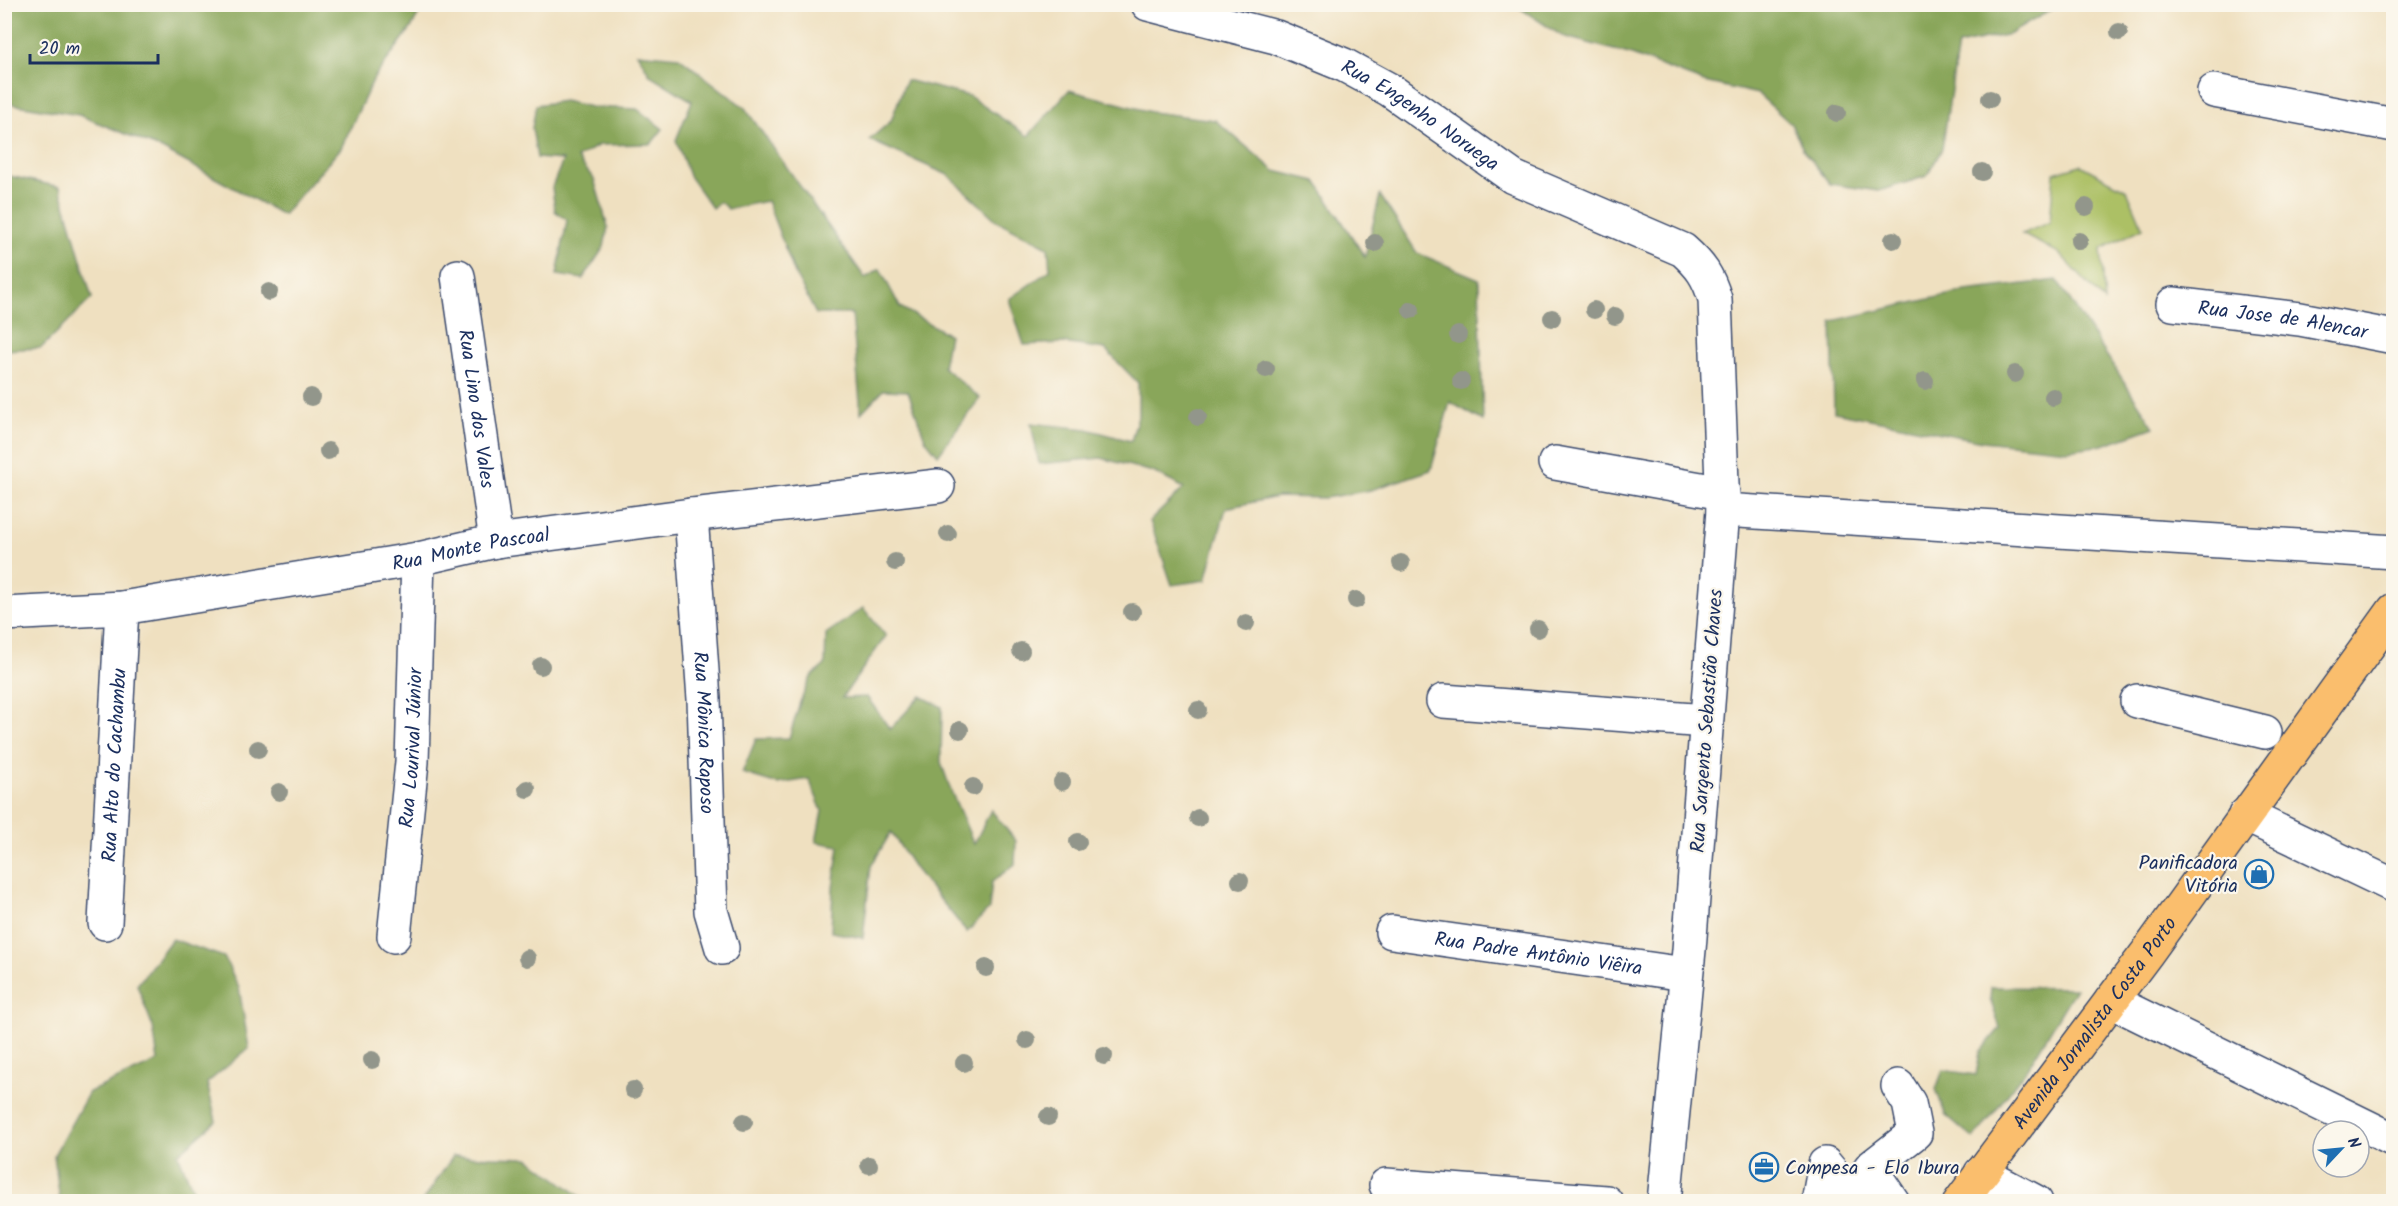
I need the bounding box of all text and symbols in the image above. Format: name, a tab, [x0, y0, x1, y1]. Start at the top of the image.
scale bar	[30, 27, 158, 65]
text: 20 m	[39, 35, 80, 64]
street label: Rua Engenho Noruega	[1334, 52, 1505, 181]
street label: Rua Jose de Alencar	[2196, 293, 2372, 350]
street label: Rua Lino dos Vales	[448, 327, 502, 491]
street label: Rua Monte Pascoal	[390, 520, 552, 581]
street label: Rua Sargento Sebastião Chaves	[1683, 588, 1733, 854]
street label: Rua Mônica Raposo	[683, 650, 722, 814]
street label: Rua Lourival Júnior	[391, 666, 433, 830]
street label: Rua Alto do Cachambu	[94, 667, 137, 863]
place label: Panificadora Vitória	[2138, 848, 2238, 903]
shop icon: Panificadora Vitória	[2243, 858, 2275, 890]
street label: Avenida Jornalista Costa Porto	[2006, 911, 2186, 1137]
street label: Rua Padre Antônio Viêira	[1432, 924, 1644, 986]
north arrow	[2311, 1119, 2371, 1179]
text: N	[2340, 1133, 2367, 1153]
office icon: Compesa - Elo Ibura	[1748, 1151, 1780, 1183]
place label: Compesa - Elo Ibura	[1785, 1153, 1960, 1185]

